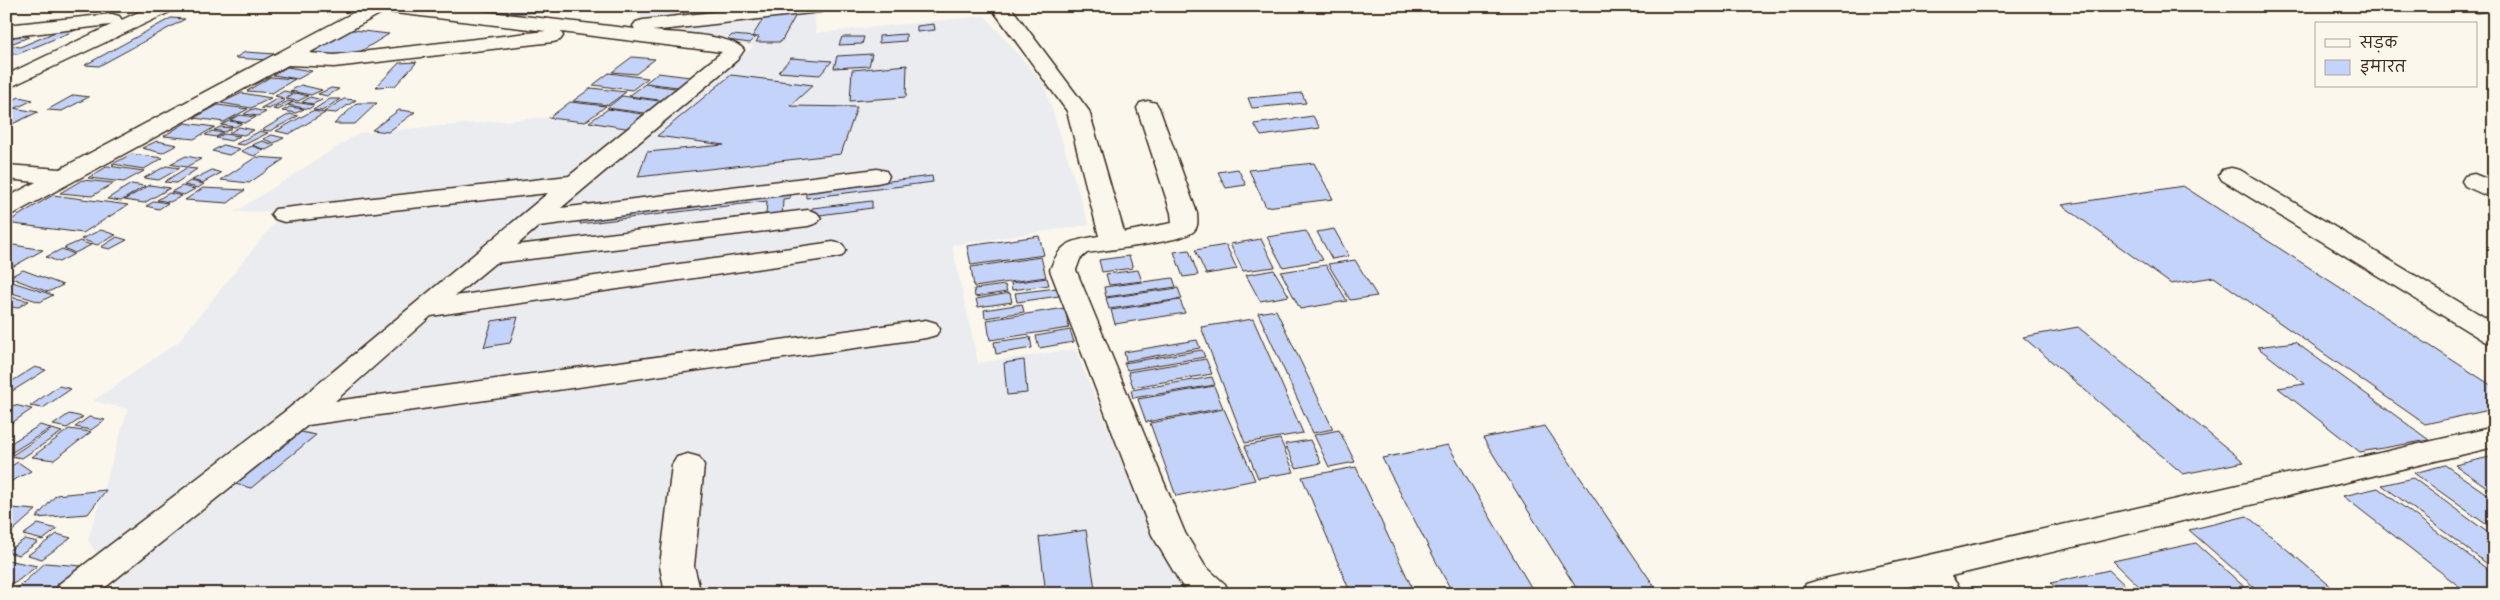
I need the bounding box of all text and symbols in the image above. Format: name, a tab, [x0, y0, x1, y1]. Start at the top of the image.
legend	[2315, 22, 2478, 88]
text: सड़क	[2359, 33, 2398, 54]
text: इमारत	[2360, 57, 2407, 78]

